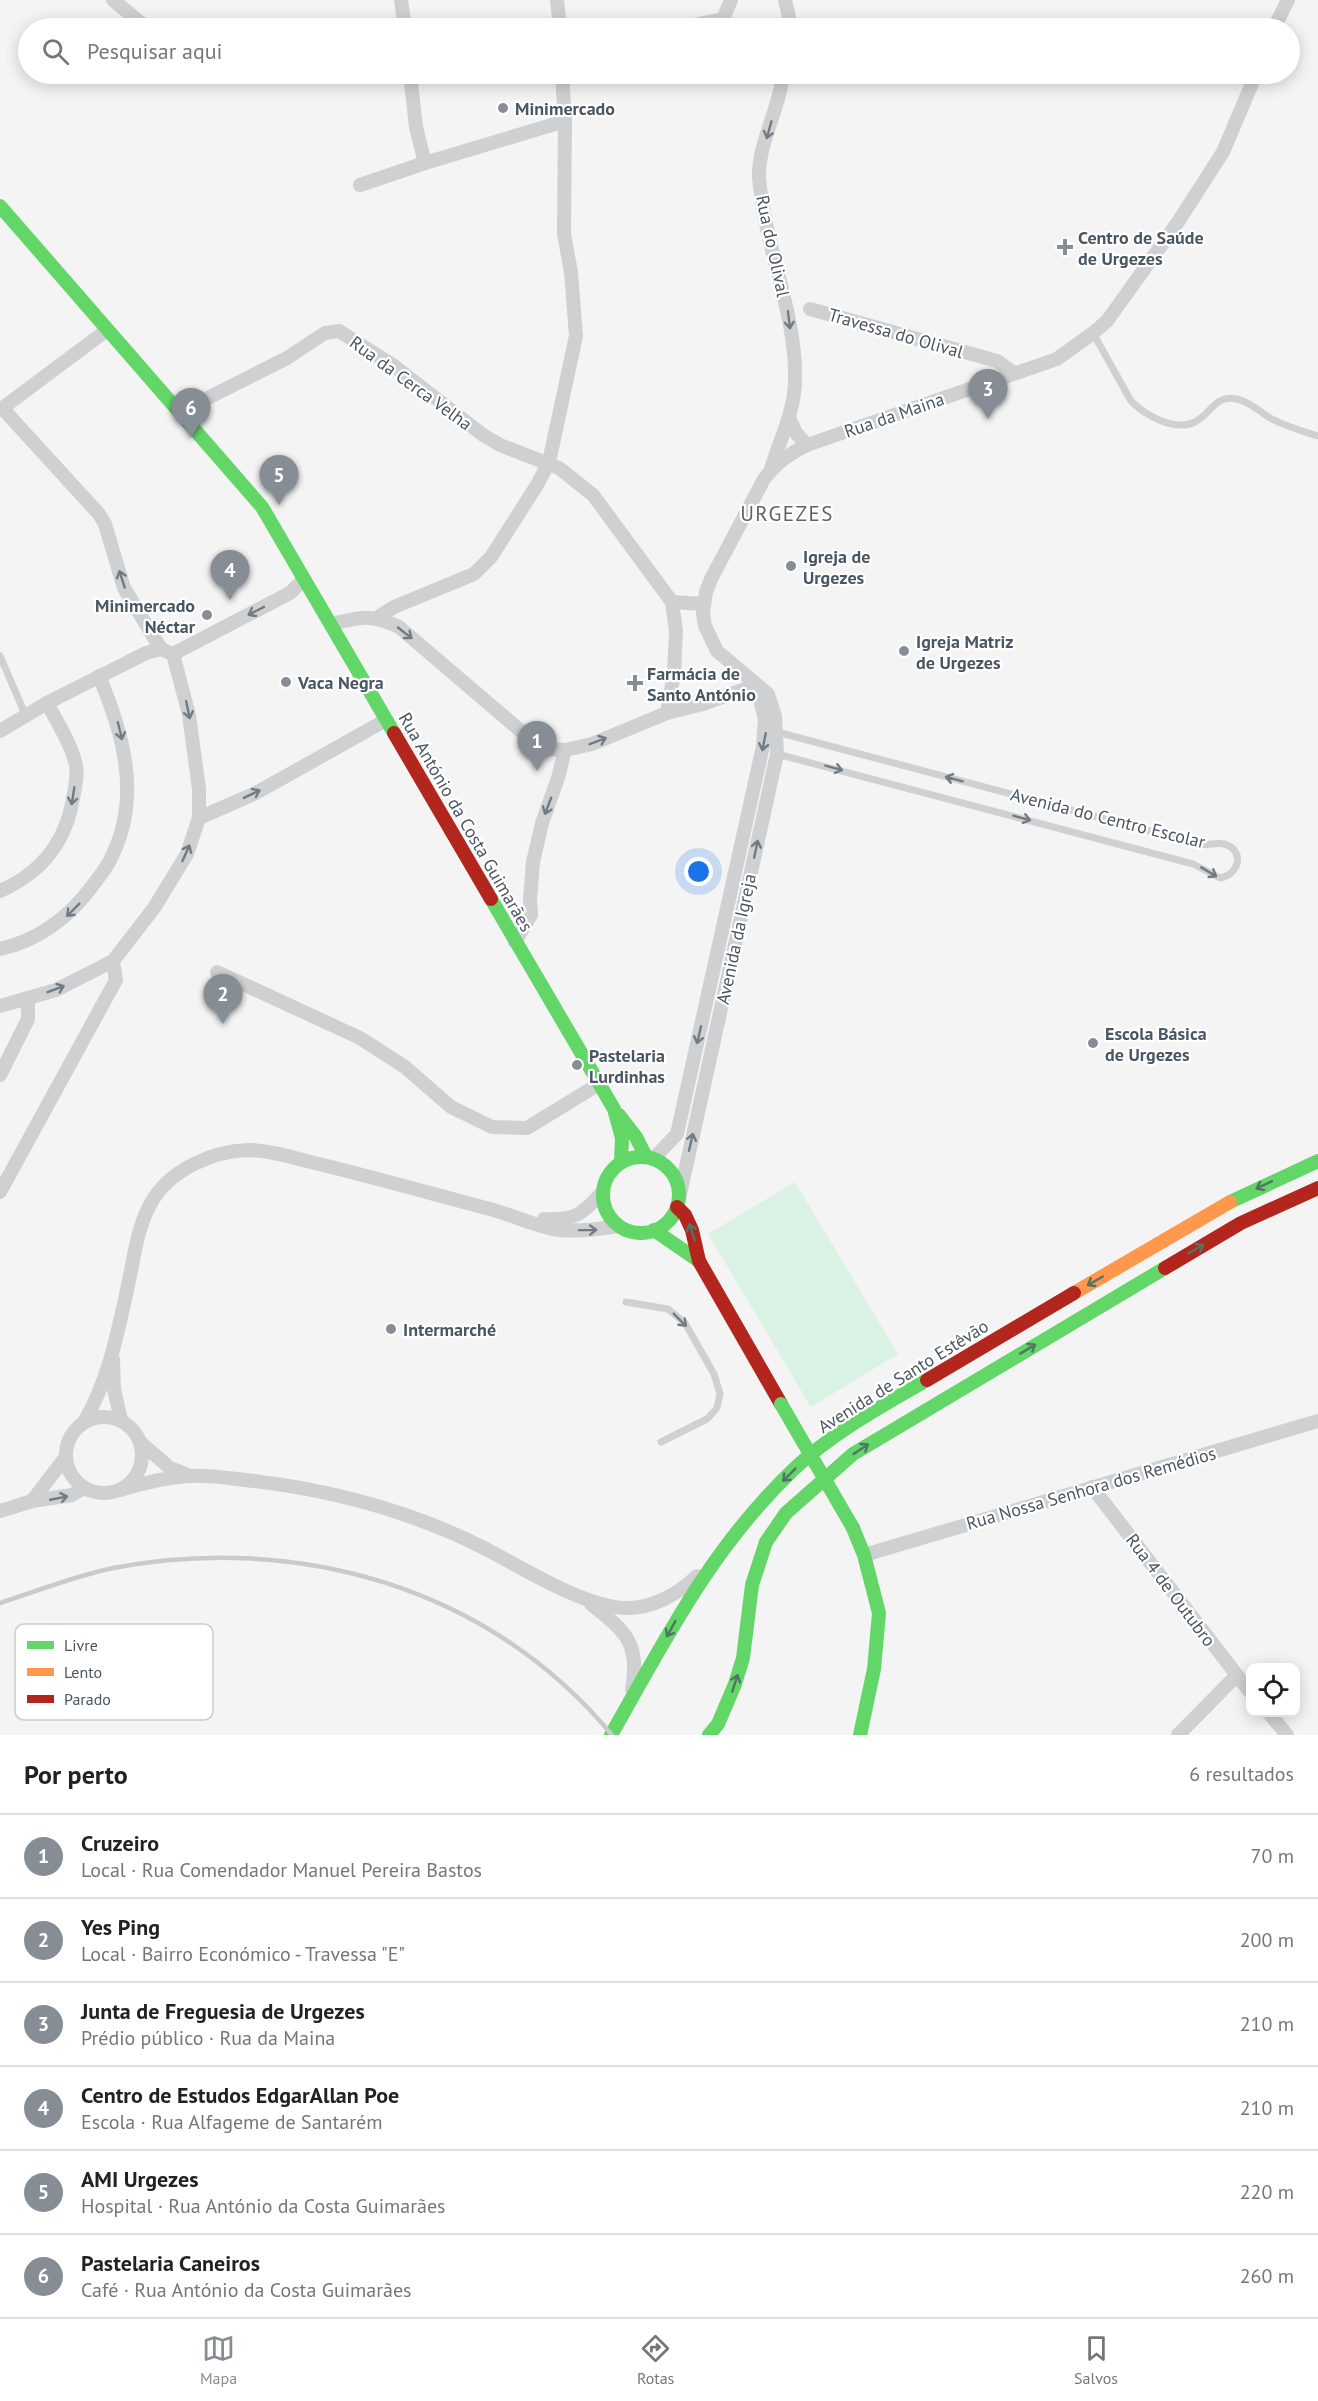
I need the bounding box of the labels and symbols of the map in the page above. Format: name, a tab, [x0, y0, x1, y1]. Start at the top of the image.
place label: Minimercado	[515, 97, 615, 120]
marker: Minimercado	[496, 101, 510, 115]
one-way arrow	[763, 120, 774, 139]
street label: Rua do Olival	[751, 193, 795, 300]
place label: Centro de Saúde de Urgezes	[1078, 226, 1204, 270]
marker: Centro de Saúde de Urgezes	[1056, 238, 1074, 256]
street label: Travessa do Olival	[826, 303, 967, 363]
one-way arrow	[784, 310, 795, 330]
street label: Rua da Cerca Velha	[345, 331, 477, 435]
pin: 3	[968, 370, 1008, 419]
street label: Rua da Maina	[841, 387, 947, 443]
pin: 6	[172, 388, 210, 438]
pin: 5	[260, 456, 298, 505]
district label: URGEZES	[740, 500, 834, 527]
place label: Igreja de Urgezes	[803, 545, 870, 589]
pin: 4	[210, 550, 250, 600]
marker: Igreja de Urgezes	[784, 559, 798, 573]
one-way arrow	[116, 570, 127, 589]
place label: Minimercado Néctar	[95, 594, 196, 638]
one-way arrow	[247, 605, 265, 617]
marker: Minimercado Néctar	[200, 608, 214, 622]
one-way arrow	[397, 626, 413, 639]
place label: Igreja Matriz de Urgezes	[916, 630, 1014, 674]
marker: Igreja Matriz de Urgezes	[897, 644, 911, 658]
place label: Farmácia de Santo António	[647, 662, 756, 706]
place label: Vaca Negra	[297, 671, 384, 694]
marker: Vaca Negra	[279, 675, 293, 689]
marker: Farmácia de Santo António	[628, 676, 642, 690]
one-way arrow	[183, 700, 194, 719]
street label: Rua António da Costa Guimarães	[394, 708, 538, 936]
one-way arrow	[114, 721, 126, 740]
pin: 1	[518, 722, 556, 771]
one-way arrow	[758, 732, 769, 751]
one-way arrow	[589, 735, 607, 746]
one-way arrow	[824, 763, 843, 774]
one-way arrow	[945, 772, 964, 784]
street label: Avenida do Centro Escolar	[1008, 783, 1208, 853]
one-way arrow	[68, 786, 79, 806]
one-way arrow	[243, 788, 261, 800]
one-way arrow	[542, 796, 553, 815]
one-way arrow	[1012, 813, 1031, 824]
one-way arrow	[751, 839, 762, 859]
one-way arrow	[181, 844, 192, 862]
your location	[684, 857, 713, 886]
one-way arrow	[1200, 866, 1217, 878]
street label: Avenida da Igreja	[711, 872, 761, 1006]
one-way arrow	[65, 902, 80, 917]
pin: 2	[204, 974, 242, 1024]
one-way arrow	[46, 983, 65, 994]
place label: Escola Básica de Urgezes	[1105, 1022, 1207, 1066]
one-way arrow	[692, 1025, 704, 1044]
marker: Escola Básica de Urgezes	[1086, 1036, 1100, 1050]
place label: Pastelaria Lurdinhas	[589, 1044, 665, 1088]
marker: Pastelaria Lurdinhas	[570, 1058, 584, 1072]
one-way arrow	[686, 1132, 698, 1151]
one-way arrow	[1256, 1179, 1274, 1191]
one-way arrow	[685, 1223, 696, 1242]
one-way arrow	[578, 1224, 598, 1235]
one-way arrow	[1187, 1243, 1204, 1255]
one-way arrow	[1087, 1275, 1104, 1287]
one-way arrow	[672, 1312, 687, 1327]
street label: Avenida de Santo Estêvão	[813, 1314, 993, 1438]
place label: Intermarché	[403, 1318, 496, 1341]
marker: Intermarché	[384, 1322, 398, 1336]
one-way arrow	[1019, 1342, 1036, 1354]
street label: Rua Nossa Senhora dos Remédios	[963, 1441, 1219, 1535]
one-way arrow	[852, 1443, 869, 1455]
one-way arrow	[781, 1467, 796, 1482]
one-way arrow	[49, 1492, 68, 1503]
street label: Rua 4 de Outubro	[1121, 1529, 1221, 1651]
one-way arrow	[665, 1620, 677, 1637]
legend	[15, 1624, 213, 1720]
text: Livre	[64, 1635, 98, 1655]
text: Lento	[64, 1662, 102, 1682]
one-way arrow	[730, 1674, 741, 1693]
text: Parado	[64, 1689, 111, 1709]

